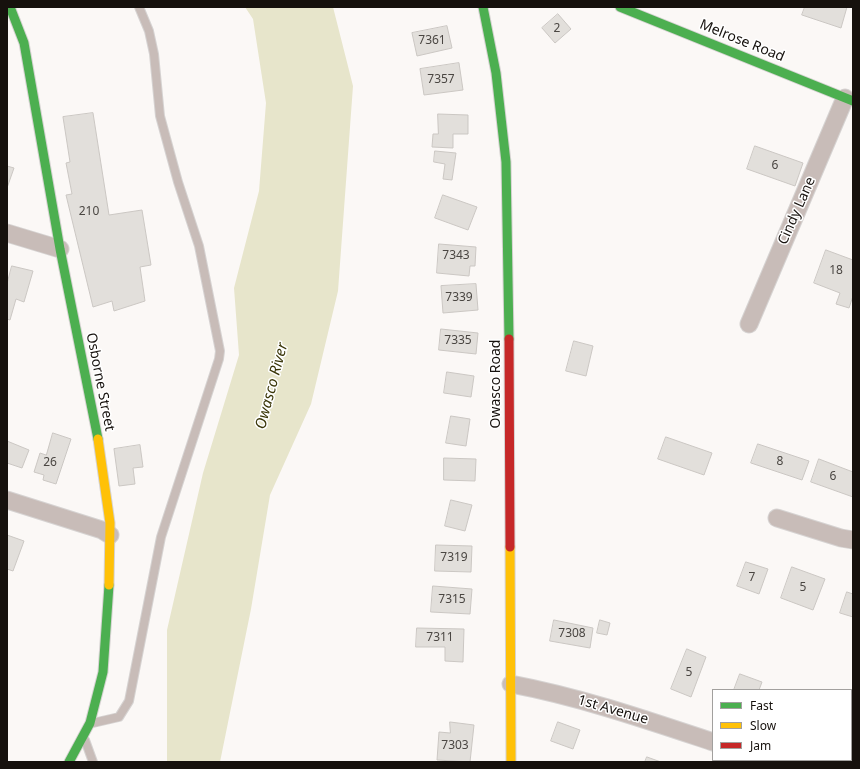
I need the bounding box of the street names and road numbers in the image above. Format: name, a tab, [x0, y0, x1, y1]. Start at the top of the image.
street label: Melrose Road	[697, 16, 787, 66]
street label: Cindy Lane	[775, 175, 819, 247]
street label: Osborne Street	[82, 331, 118, 433]
street label: Owasco Road	[488, 340, 504, 428]
street label: 1st Avenue	[576, 692, 650, 728]

